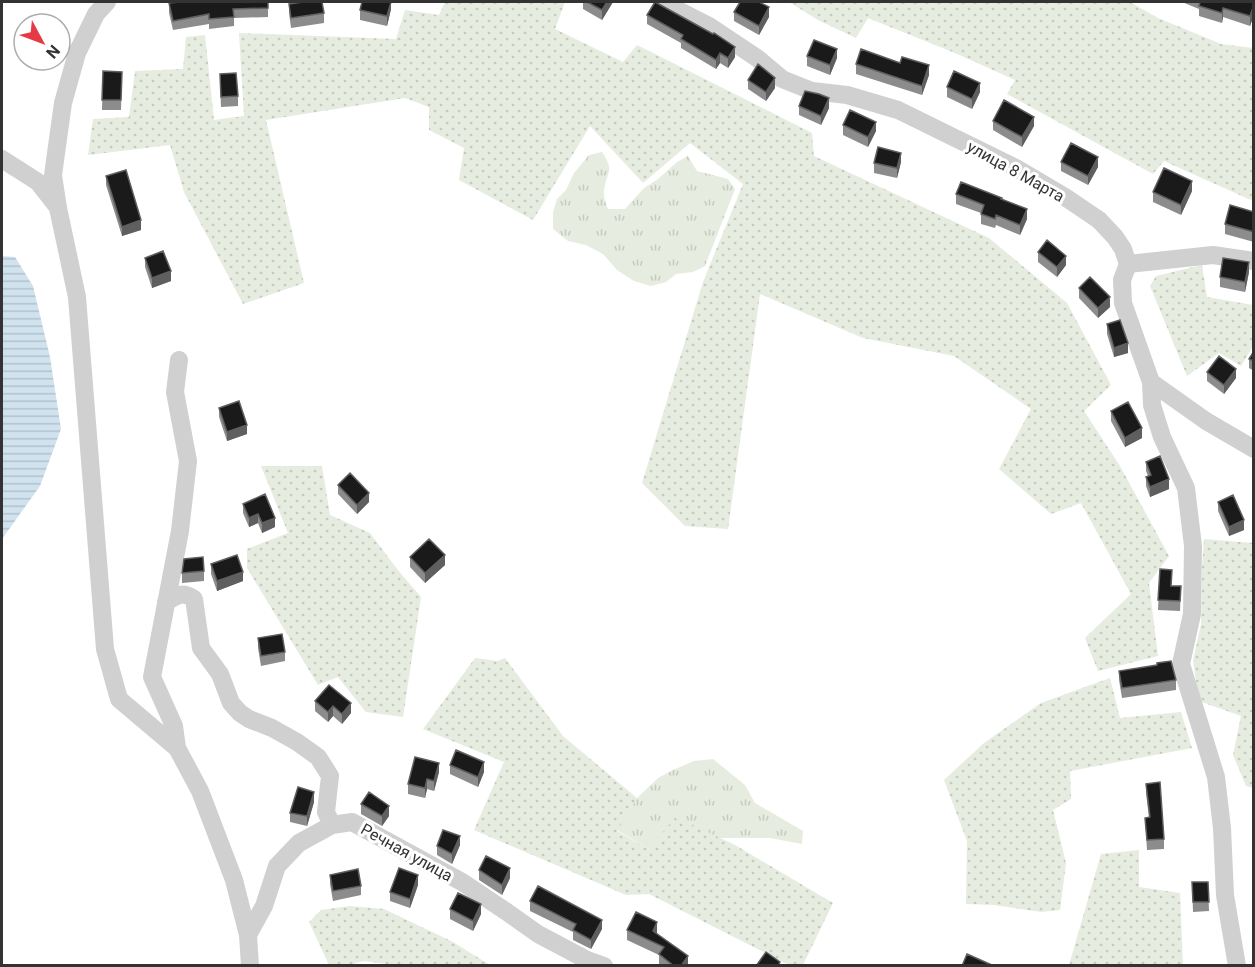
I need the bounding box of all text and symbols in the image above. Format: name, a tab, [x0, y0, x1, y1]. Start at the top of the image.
north arrow	[12, 12, 72, 72]
text: N	[42, 41, 64, 62]
street label: улица 8 Марта	[964, 137, 1068, 206]
street label: Речная улица	[358, 819, 456, 885]

